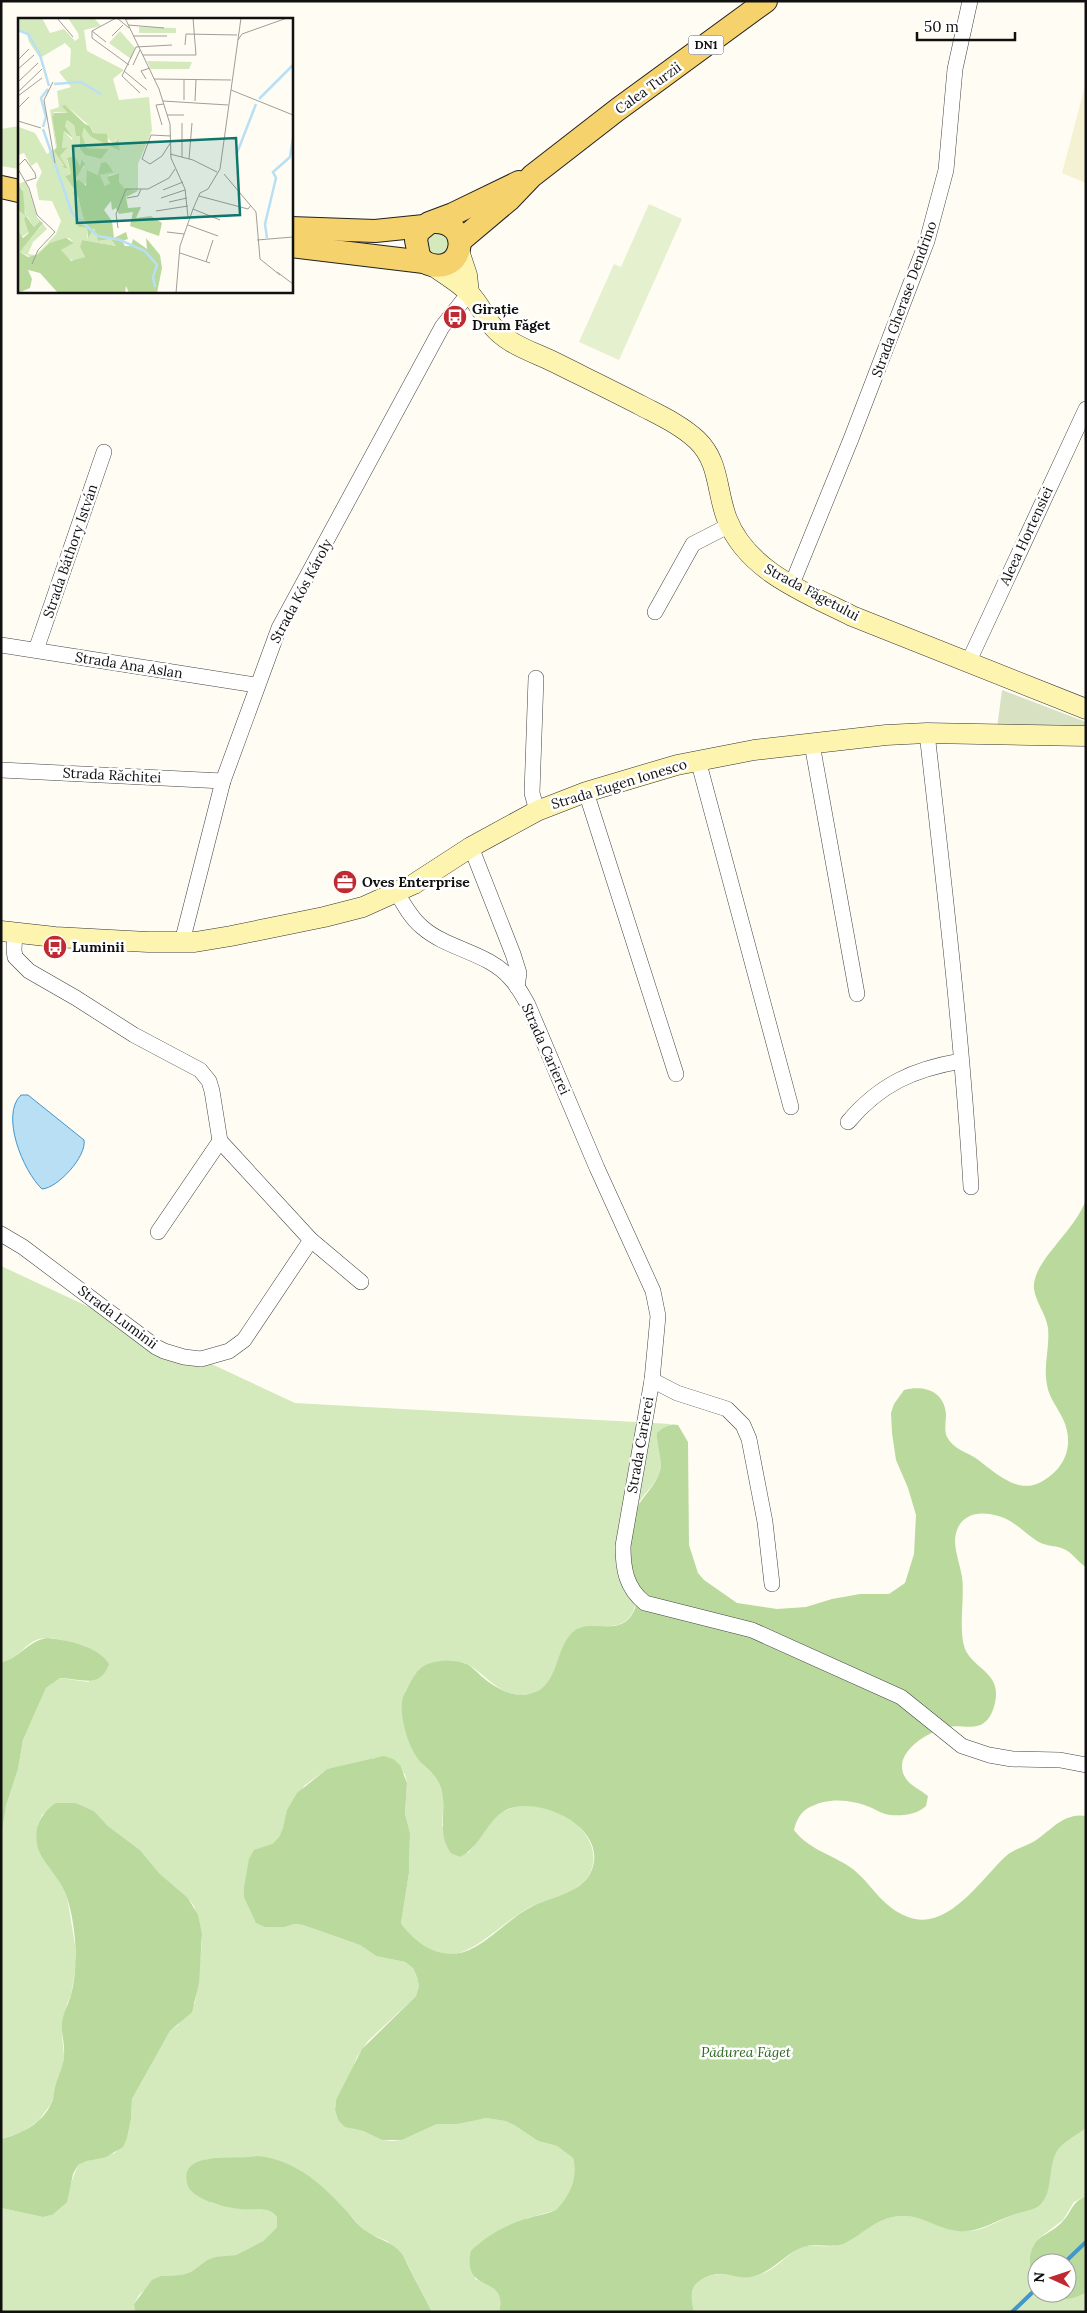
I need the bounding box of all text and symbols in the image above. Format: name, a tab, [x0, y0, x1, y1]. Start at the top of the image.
scale bar	[917, 10, 1014, 42]
text: 50 m	[924, 17, 959, 36]
inset map	[18, 18, 292, 292]
road number: DN1	[688, 36, 724, 54]
street label: Calea Turzii	[611, 58, 685, 118]
street label: Strada Gherase Dendrino	[867, 218, 941, 380]
place label: Girație Drum Făget	[472, 300, 550, 334]
bus stop icon: Girație Drum Făget	[442, 304, 468, 330]
street label: Strada Báthory István	[39, 481, 102, 620]
street label: Aleea Hortensiei	[995, 484, 1057, 589]
street label: Strada Kós Károly	[266, 535, 336, 646]
street label: Strada Făgetului	[761, 559, 863, 625]
street label: Strada Ana Aslan	[74, 648, 185, 682]
street label: Strada Eugen Ionesco	[549, 755, 689, 813]
street label: Strada Răchitei	[62, 763, 162, 787]
office icon: Oves Enterprise	[332, 869, 358, 895]
place label: Oves Enterprise	[362, 873, 470, 891]
bus stop icon: Luminii	[42, 934, 68, 960]
place label: Luminii	[72, 938, 125, 956]
street label: Strada Carierei	[518, 1001, 574, 1097]
street label: Strada Luminii	[75, 1281, 161, 1353]
street label: Strada Carierei	[623, 1395, 657, 1495]
park label: Pădurea Făget	[701, 2043, 792, 2061]
north arrow	[1027, 2253, 1077, 2303]
text: N	[1030, 2271, 1048, 2283]

